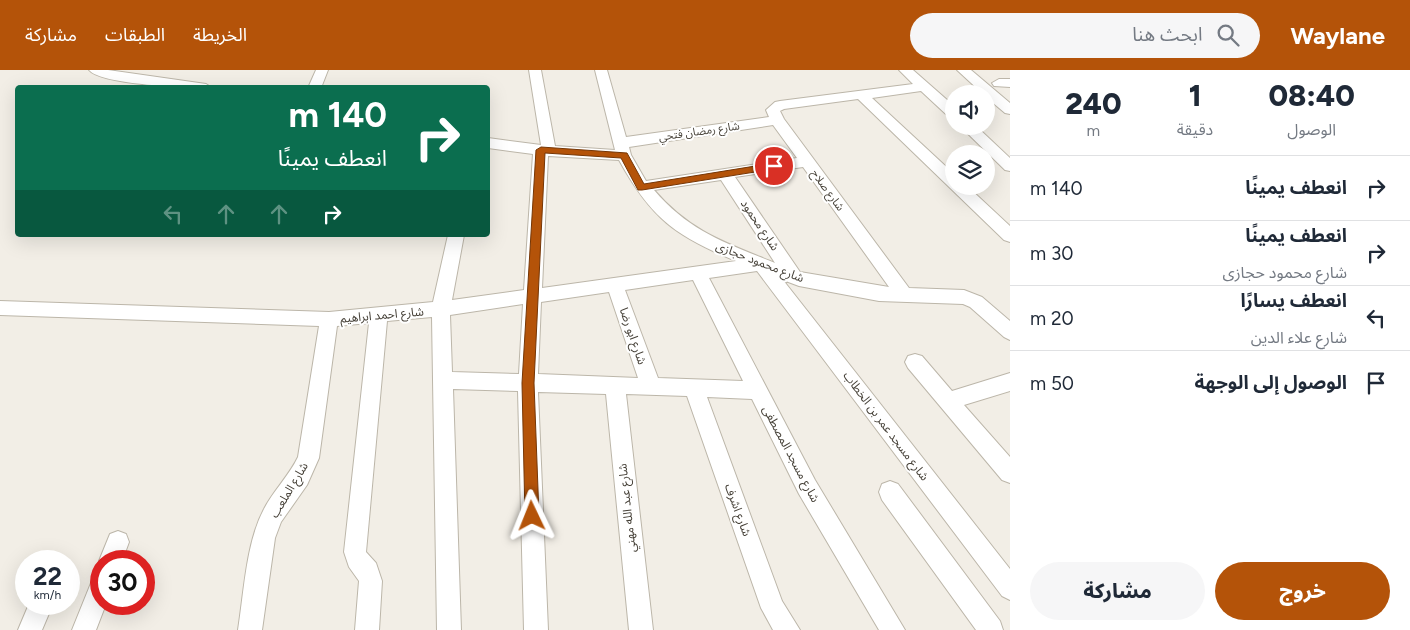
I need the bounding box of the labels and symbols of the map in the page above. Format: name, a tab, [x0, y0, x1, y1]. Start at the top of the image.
street label: شارع رمضان فتحي	[658, 119, 741, 146]
pin	[753, 145, 795, 187]
street label: شارع صلاح	[808, 167, 847, 214]
street label: شارع محمود	[736, 197, 782, 254]
street label: شارع محمود حجازى	[713, 239, 806, 287]
street label: شارع احمد ابراهيم	[340, 304, 425, 328]
street label: شارع ابو رضا	[615, 306, 649, 367]
street label: شارع مسجد عمر بن الخطاب	[839, 369, 932, 485]
street label: شارع مسجد المصطفى	[758, 403, 822, 506]
street label: شارع الملعب	[267, 460, 313, 521]
street label: شارع عبد الله مهني	[615, 462, 641, 553]
street label: شارع اشرف	[720, 482, 754, 539]
position arrow	[505, 489, 557, 541]
speed limit sign: 30	[90, 550, 155, 615]

